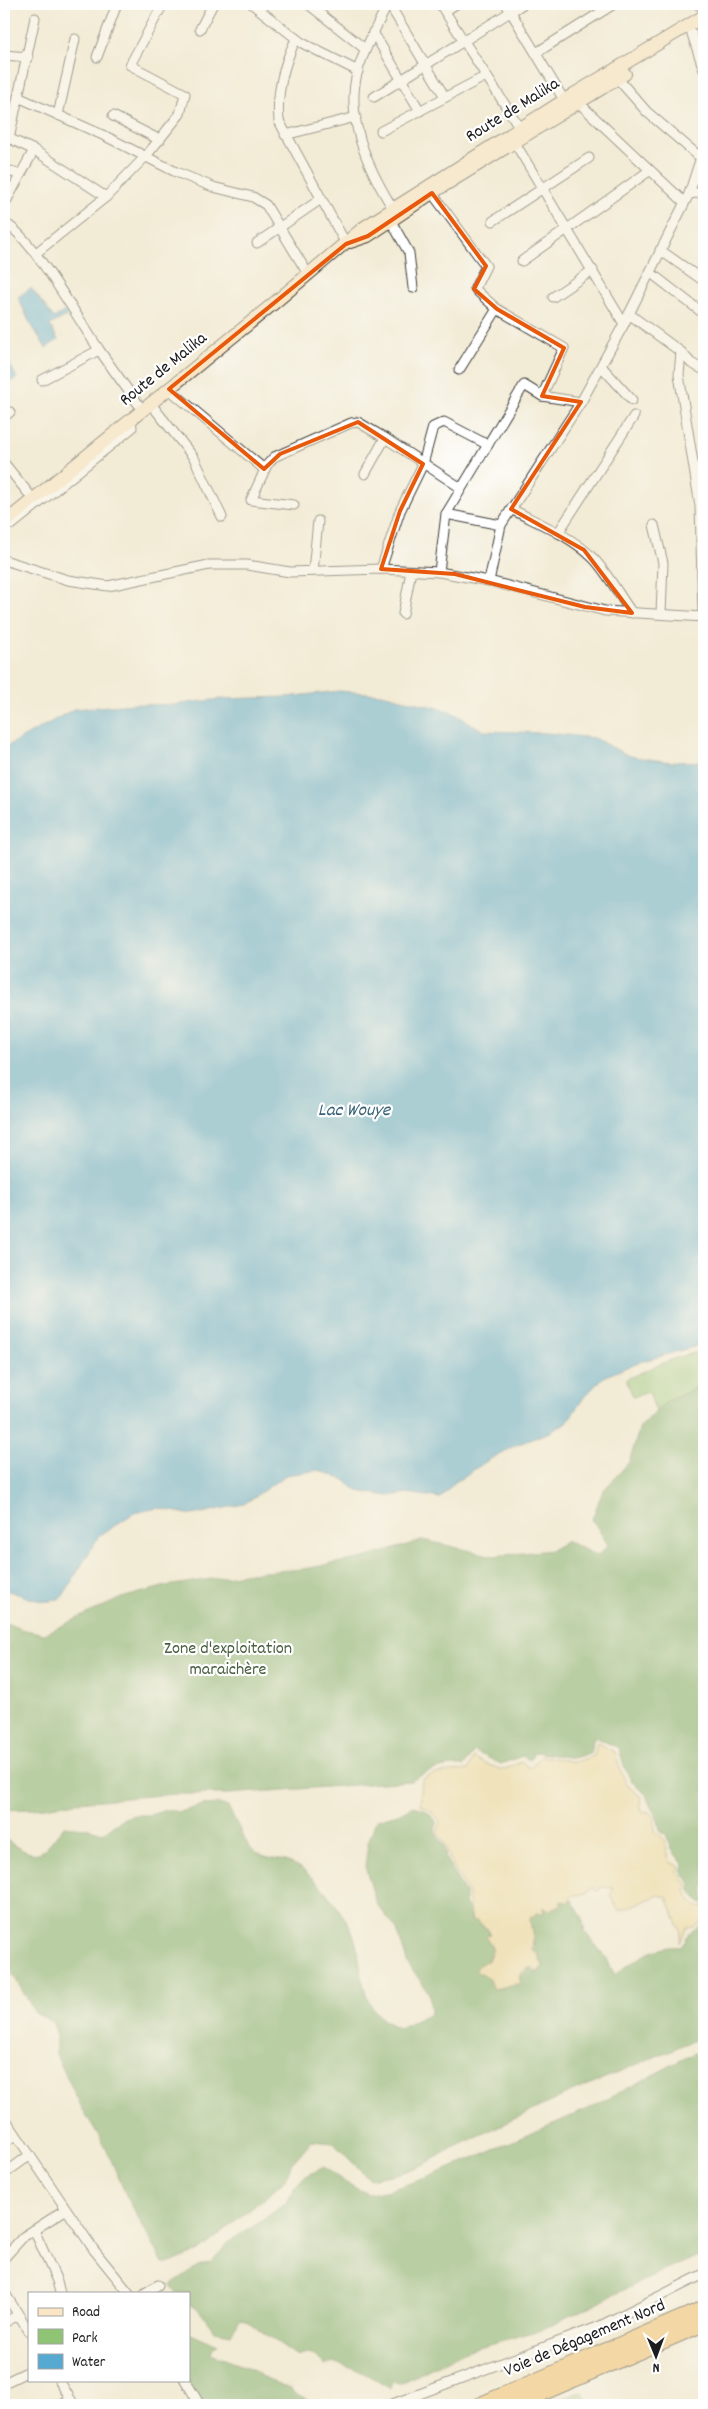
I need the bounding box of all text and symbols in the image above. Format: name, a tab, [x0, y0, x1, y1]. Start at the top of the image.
street label: Route de Malika	[461, 72, 565, 150]
street label: Route de Malika	[115, 327, 214, 413]
water label: Lac Wouye	[318, 1098, 392, 1125]
park label: Zone d'exploitation maraichère	[164, 1637, 292, 1683]
legend	[28, 2292, 190, 2382]
street label: Voie de Dégagement Nord	[501, 2295, 669, 2383]
text: Road	[72, 2302, 100, 2324]
text: Park	[72, 2328, 98, 2350]
north arrow	[630, 2332, 680, 2382]
text: Water	[72, 2352, 106, 2374]

